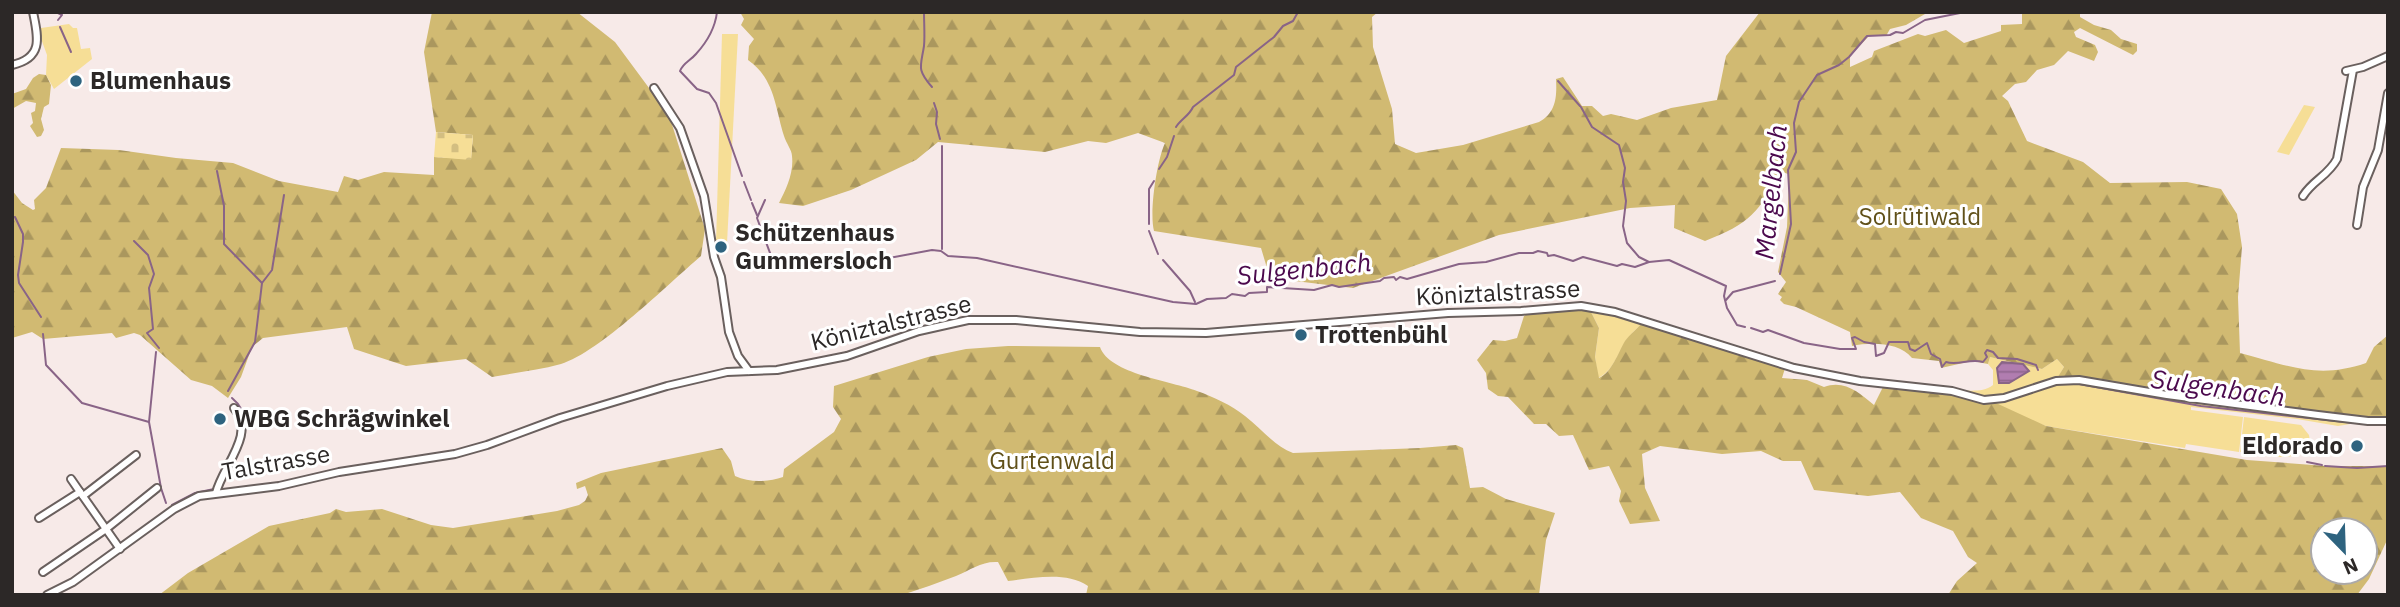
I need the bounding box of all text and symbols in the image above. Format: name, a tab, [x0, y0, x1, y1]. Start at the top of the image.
place label: Blumenhaus	[90, 64, 231, 96]
marker: Blumenhaus	[68, 73, 84, 89]
water label: Margelbach	[1746, 123, 1794, 261]
park label: Solrütiwald	[1859, 200, 1981, 232]
place label: Schützenhaus Gummersloch	[735, 216, 894, 276]
marker: Schützenhaus Gummersloch	[713, 239, 729, 255]
water label: Sulgenbach	[1235, 244, 1373, 292]
street label: Köniztalstrasse	[1415, 272, 1581, 312]
street label: Köniztalstrasse	[807, 287, 974, 357]
place label: Trottenbühl	[1315, 318, 1447, 350]
marker: Trottenbühl	[1293, 327, 1309, 343]
water label: Sulgenbach	[2149, 361, 2287, 413]
place label: WBG Schrägwinkel	[234, 402, 450, 434]
marker: WBG Schrägwinkel	[212, 411, 228, 427]
place label: Eldorado	[2242, 429, 2343, 461]
street label: Talstrasse	[219, 437, 332, 487]
marker: Eldorado	[2349, 438, 2365, 454]
park label: Gurtenwald	[989, 444, 1115, 476]
north arrow	[2309, 516, 2379, 586]
text: N	[2340, 553, 2362, 580]

